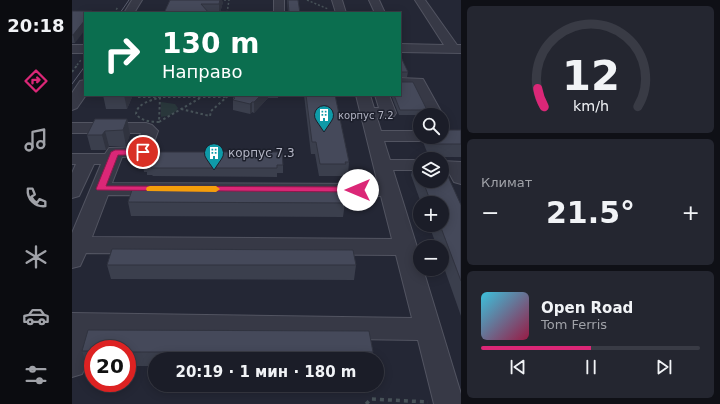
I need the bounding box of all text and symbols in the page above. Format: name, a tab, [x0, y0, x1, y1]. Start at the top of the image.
text: 20:18	[7, 15, 65, 36]
text: 130 m	[162, 27, 259, 60]
icon: right	[96, 28, 148, 80]
text: 12	[562, 51, 619, 100]
text: Направо	[162, 61, 242, 82]
icon: directions	[22, 67, 50, 95]
text: km/h	[572, 98, 609, 114]
building icon: корпус 7.2	[313, 104, 335, 132]
map controls	[413, 108, 449, 276]
button: search	[413, 108, 449, 144]
place label: корпус 7.2	[338, 110, 394, 121]
icon: music	[22, 126, 50, 154]
pin	[126, 135, 160, 169]
icon: arrive	[132, 141, 154, 163]
building icon: корпус 7.3	[203, 142, 225, 170]
place label: корпус 7.3	[228, 146, 295, 160]
button: layers	[413, 152, 449, 188]
position arrow	[337, 169, 379, 211]
text: Климат	[481, 175, 532, 190]
icon: phone	[22, 184, 50, 212]
text: 21.5°	[546, 195, 635, 230]
button: +	[413, 196, 449, 232]
text: −	[481, 200, 499, 225]
text: +	[682, 200, 700, 225]
button: −	[413, 240, 449, 276]
icon: climate	[22, 243, 50, 271]
text: Open Road	[541, 299, 633, 317]
icon: car	[22, 302, 50, 330]
text: Tom Ferris	[541, 317, 607, 332]
speed limit sign: 20	[84, 340, 136, 392]
icon: previous	[507, 356, 529, 378]
icon: pause	[580, 356, 602, 378]
icon: next	[653, 356, 675, 378]
icon: filters	[22, 361, 50, 389]
text: 20:19 · 1 мин · 180 m	[176, 363, 357, 381]

